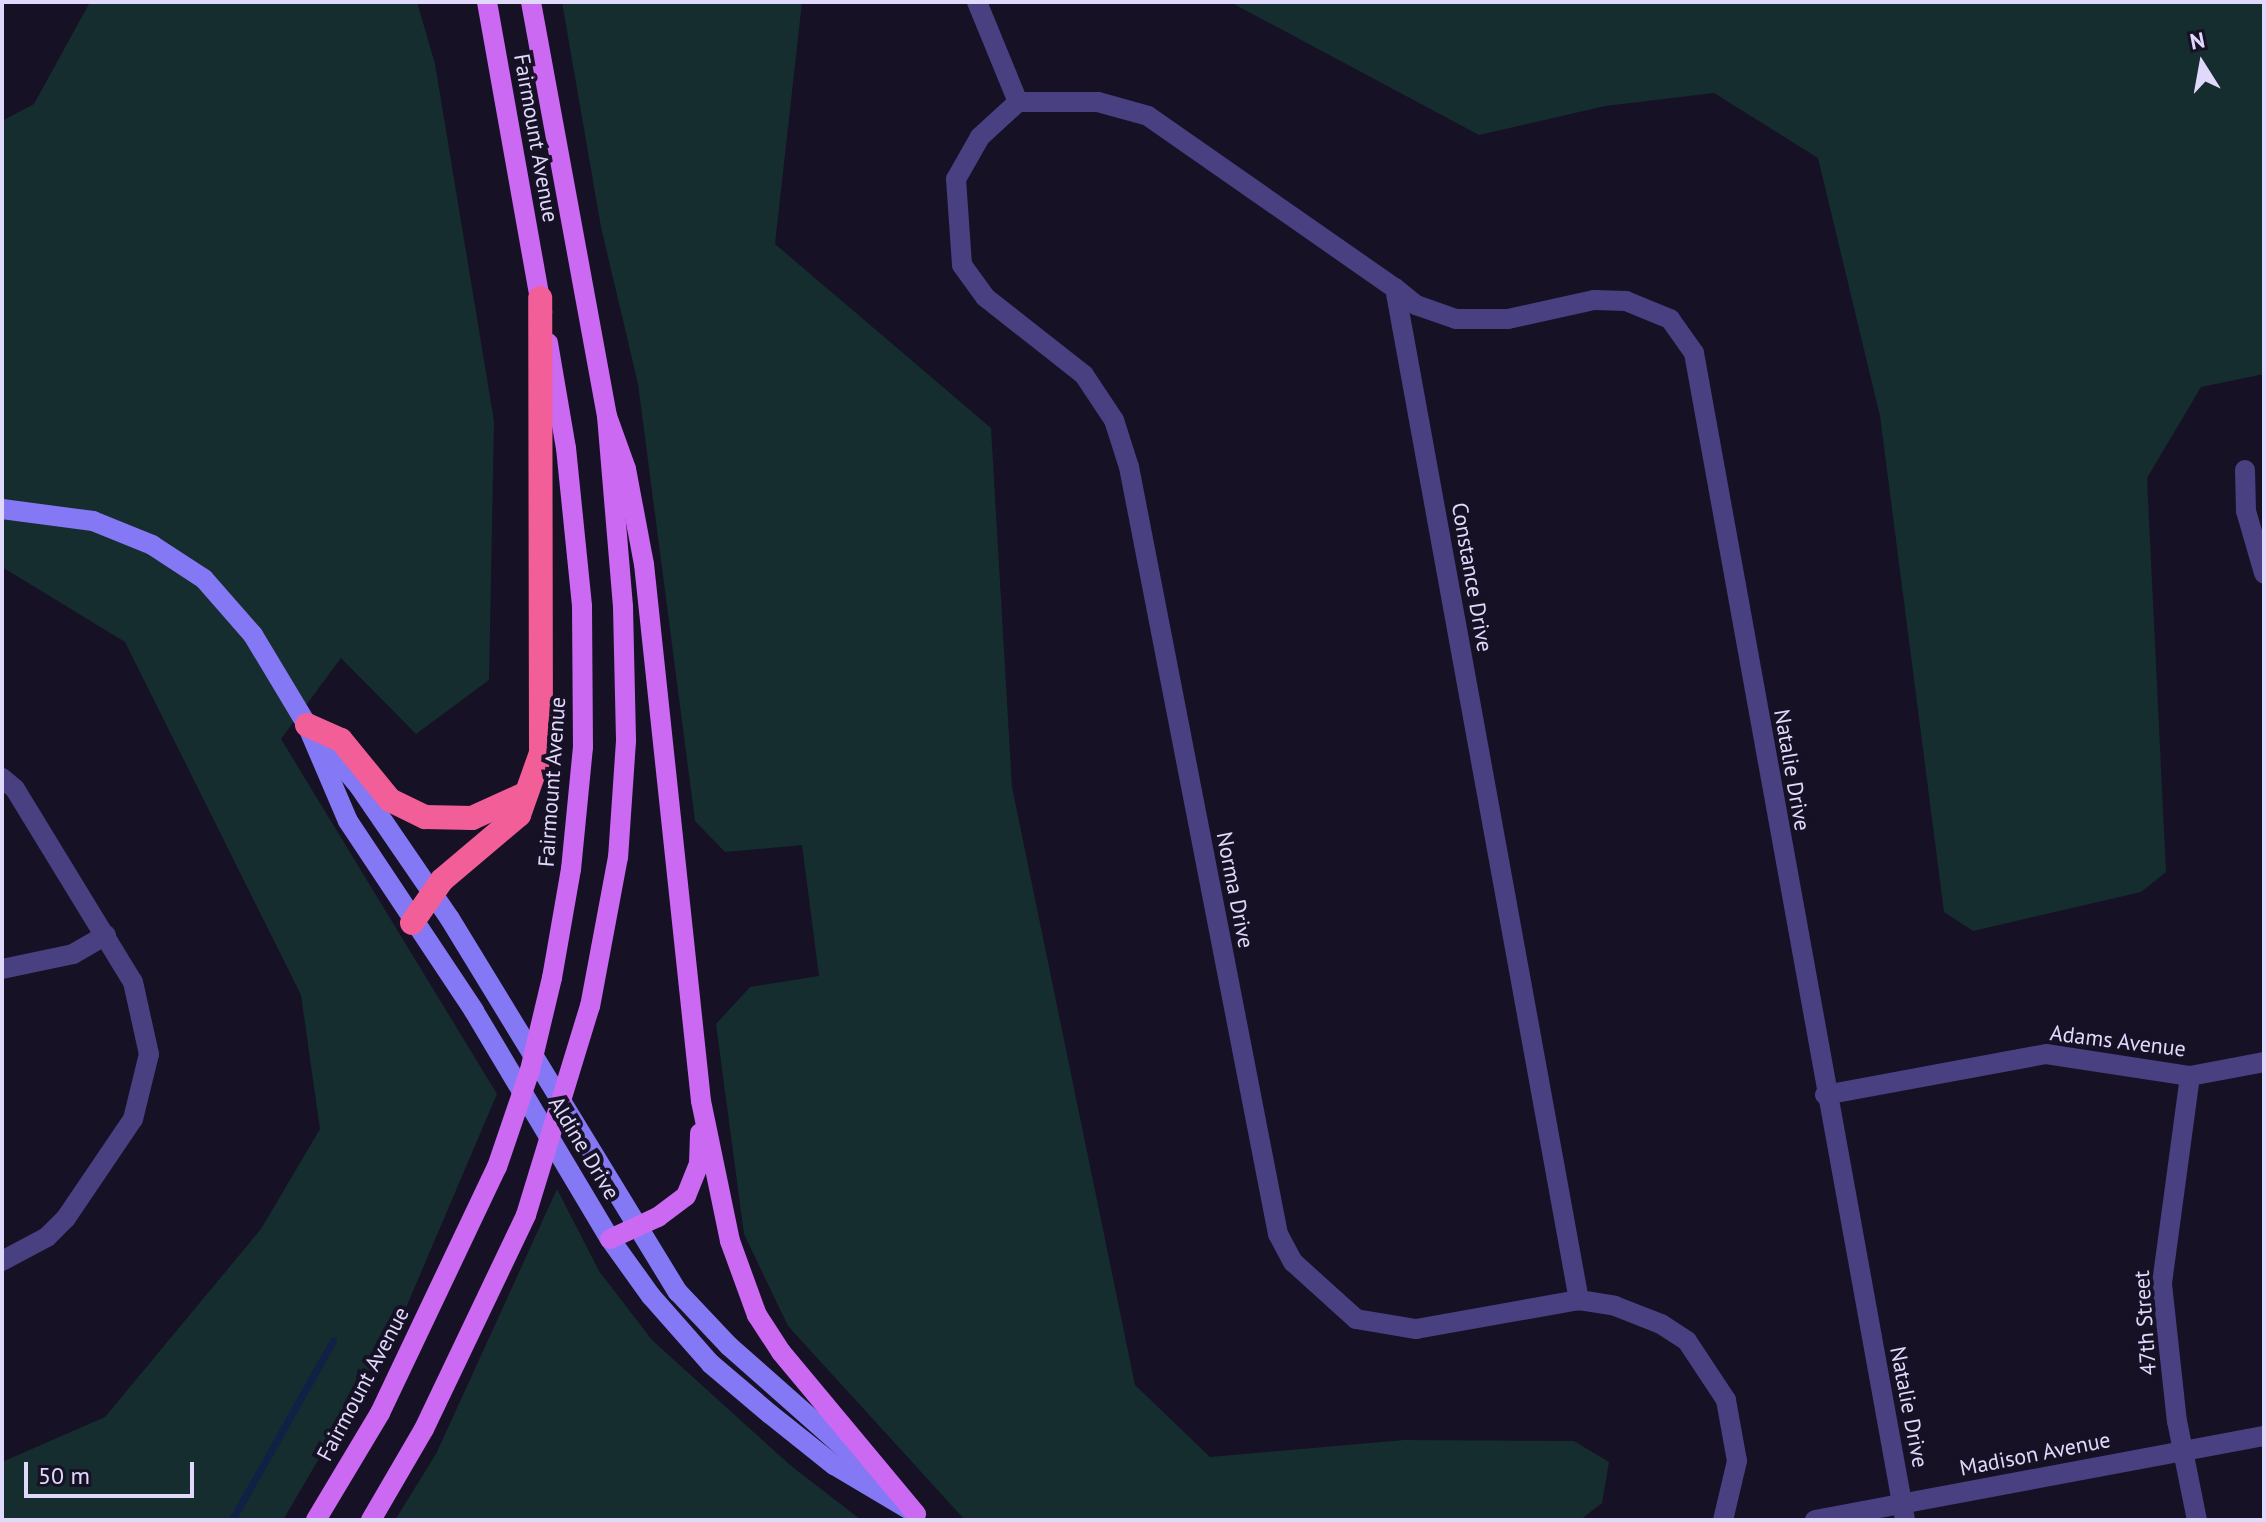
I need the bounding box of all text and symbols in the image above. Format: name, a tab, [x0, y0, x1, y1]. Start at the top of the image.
north arrow	[2162, 24, 2242, 104]
text: N	[2188, 25, 2207, 56]
street label: Fairmount Avenue	[508, 51, 564, 225]
street label: Constance Drive	[1446, 500, 1498, 654]
street label: Fairmount Avenue	[533, 696, 571, 868]
street label: Natalie Drive	[1768, 707, 1816, 833]
street label: Norma Drive	[1211, 830, 1259, 950]
street label: Adams Avenue	[2048, 1020, 2188, 1062]
street label: Aldine Drive	[543, 1092, 625, 1204]
street label: 47th Street	[2128, 1270, 2162, 1376]
street label: Fairmount Avenue	[311, 1302, 415, 1466]
street label: Natalie Drive	[1884, 1344, 1934, 1470]
street label: Madison Avenue	[1957, 1426, 2113, 1482]
scale bar	[28, 1446, 198, 1496]
text: 50 m	[38, 1460, 90, 1491]

